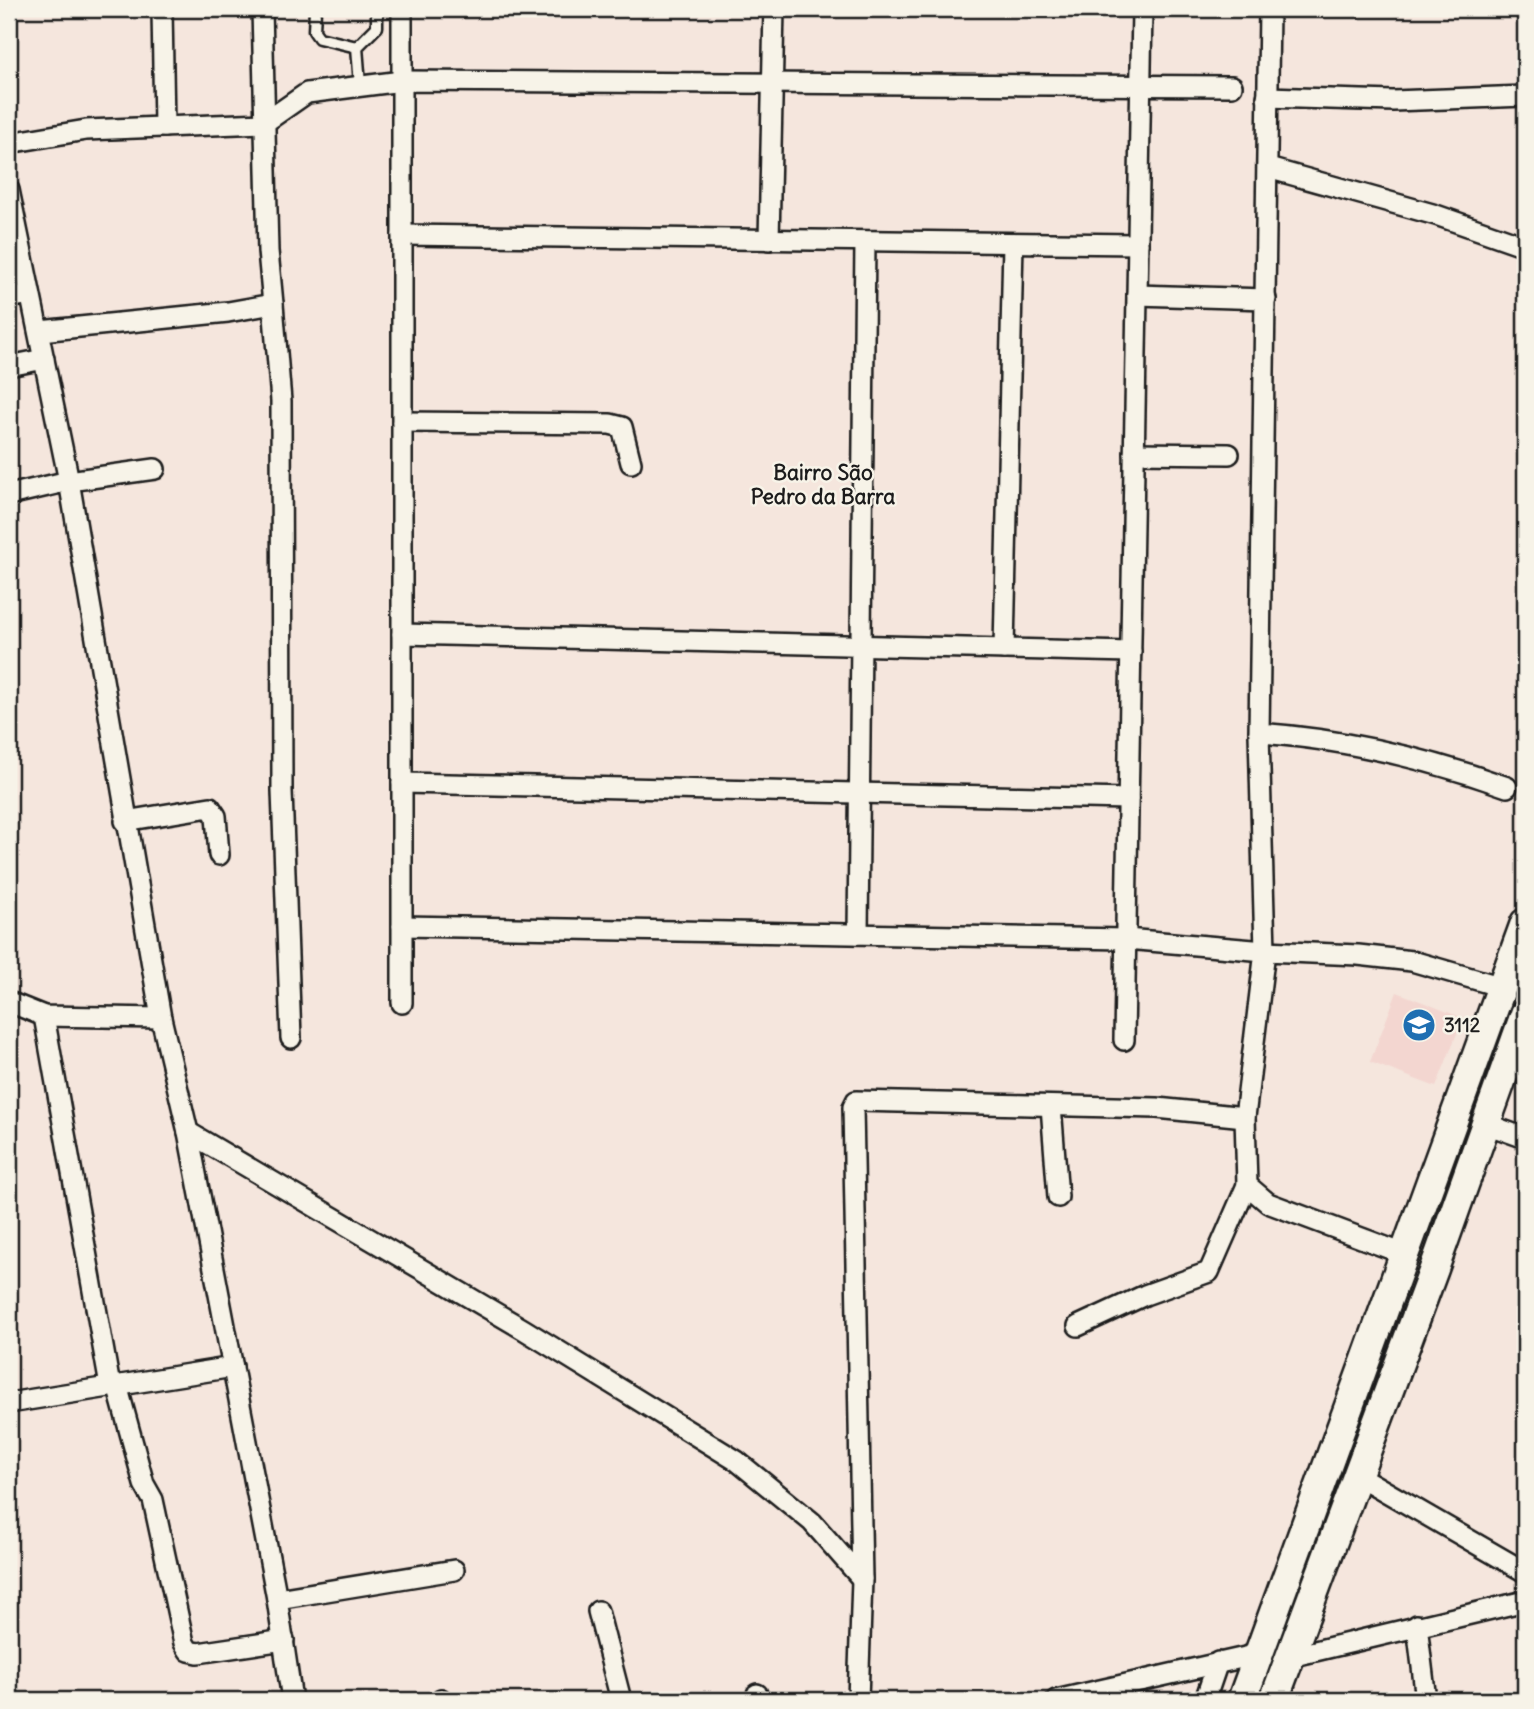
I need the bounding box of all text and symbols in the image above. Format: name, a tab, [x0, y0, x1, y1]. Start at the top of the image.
district label: Bairro São Pedro da Barra	[751, 459, 895, 510]
school or university icon: 3112	[1400, 1006, 1438, 1044]
place label: 3112	[1444, 1013, 1480, 1037]

